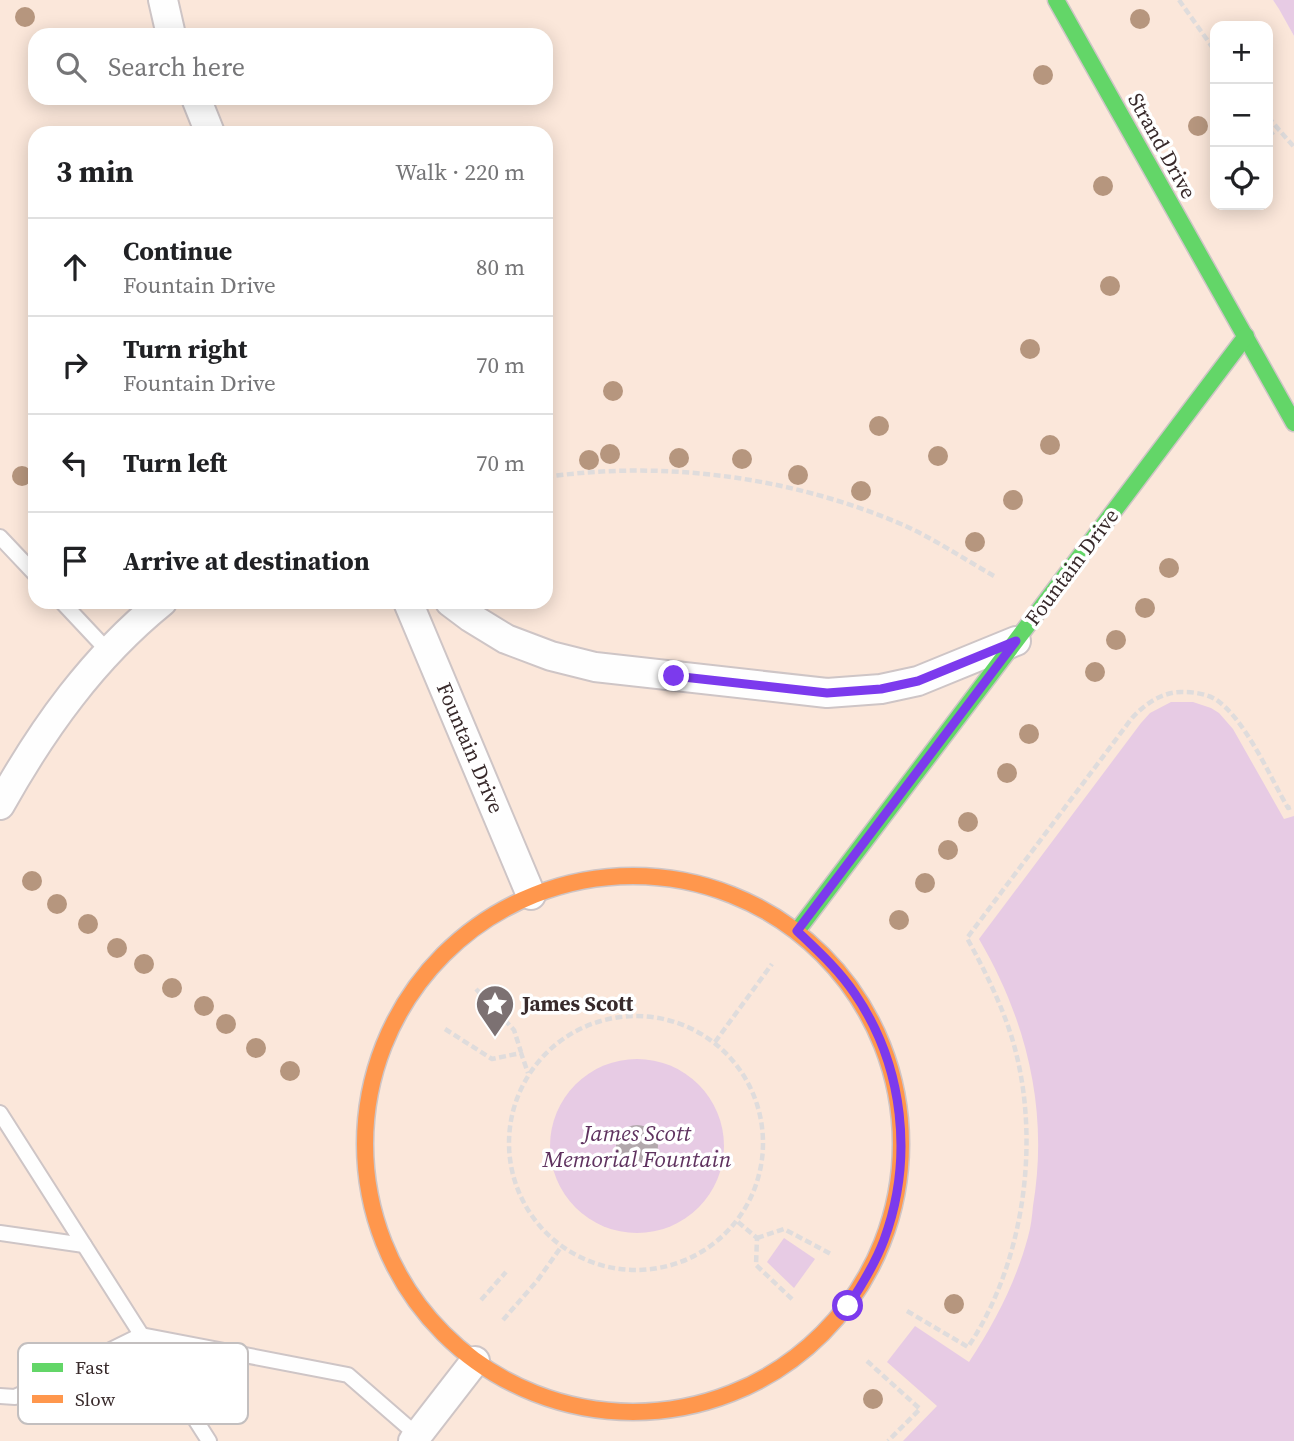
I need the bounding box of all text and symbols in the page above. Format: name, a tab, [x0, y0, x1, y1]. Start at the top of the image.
map controls	[1210, 21, 1273, 210]
button: +	[1210, 21, 1273, 84]
search box	[28, 28, 553, 105]
icon: search	[52, 48, 90, 86]
text: Search here	[108, 49, 245, 85]
button: −	[1210, 84, 1273, 147]
street label: Strand Drive	[1121, 88, 1203, 204]
button: locate	[1210, 147, 1273, 210]
text: 3 min	[56, 151, 134, 192]
text: Walk · 220 m	[395, 156, 525, 188]
text: Continue	[123, 233, 232, 269]
icon: ahead	[56, 248, 94, 286]
text: 80 m	[476, 251, 525, 283]
text: Fountain Drive	[123, 269, 276, 301]
text: Turn right	[123, 331, 247, 367]
icon: right	[56, 346, 94, 384]
text: 70 m	[476, 349, 525, 381]
text: Fountain Drive	[123, 367, 276, 399]
icon: left	[56, 444, 94, 482]
text: Turn left	[123, 445, 227, 481]
text: 70 m	[476, 447, 525, 479]
street label: Fountain Drive	[1018, 502, 1125, 631]
icon: arrive	[56, 542, 94, 580]
text: Arrive at destination	[123, 543, 370, 579]
route end	[658, 660, 689, 691]
street label: Fountain Drive	[430, 678, 511, 818]
place icon: James Scott	[474, 983, 516, 1038]
place label: James Scott	[520, 989, 634, 1018]
water label: James Scott Memorial Fountain	[542, 1117, 731, 1175]
route start	[832, 1290, 863, 1321]
legend	[18, 1343, 248, 1424]
text: Fast	[75, 1354, 110, 1380]
text: Slow	[75, 1386, 116, 1412]

